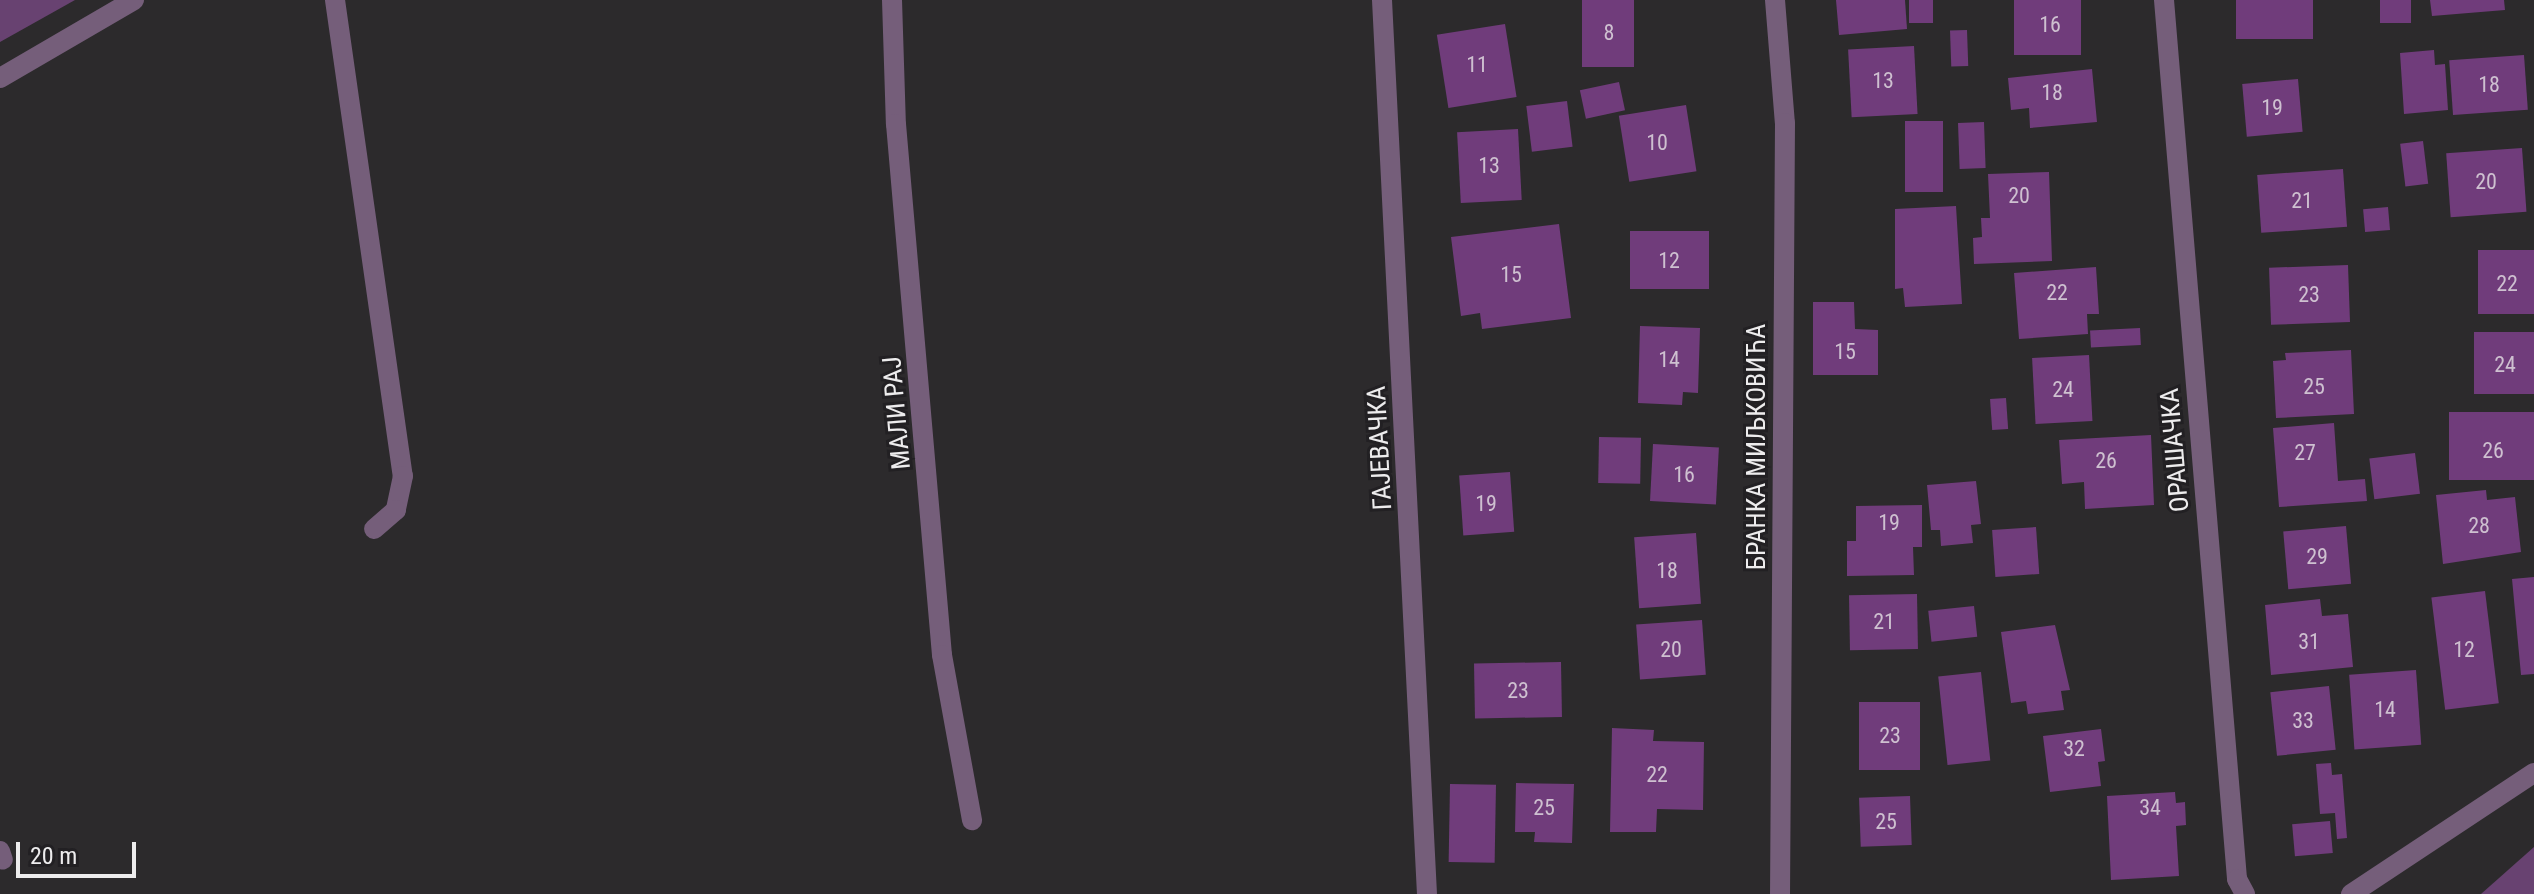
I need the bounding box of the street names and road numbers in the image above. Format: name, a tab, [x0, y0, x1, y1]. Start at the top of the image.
street label: БРАНКА МИЉКОВИЋА	[1741, 324, 1773, 570]
street label: МАЛИ РАЈ	[877, 355, 917, 471]
street label: ГАЈЕВАЧКА	[1361, 385, 1399, 511]
street label: ОРАШАЧКА	[2154, 387, 2196, 513]

